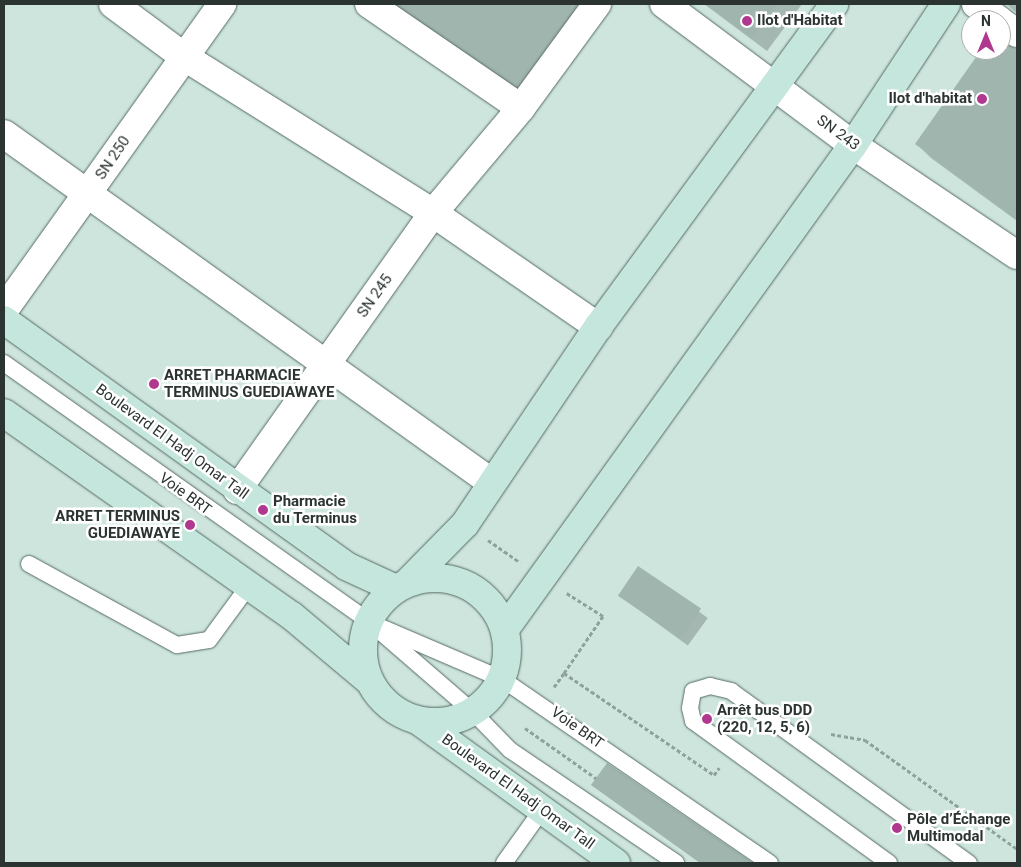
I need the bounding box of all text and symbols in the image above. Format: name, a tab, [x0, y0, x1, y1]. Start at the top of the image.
north arrow	[961, 10, 1011, 60]
place label: Ilot d'Habitat	[757, 12, 843, 30]
text: N	[981, 13, 991, 29]
marker: Ilot d'Habitat	[741, 15, 753, 27]
place label: Ilot d'habitat	[888, 90, 972, 108]
marker: Ilot d'habitat	[976, 93, 988, 105]
street label: SN 243	[813, 111, 863, 155]
street label: SN 250	[92, 133, 134, 183]
street label: SN 245	[354, 271, 396, 321]
place label: ARRET PHARMACIE TERMINUS GUEDIAWAYE	[164, 366, 334, 401]
marker: ARRET PHARMACIE TERMINUS GUEDIAWAYE	[148, 378, 160, 390]
street label: Boulevard El Hadj Omar Tall	[92, 380, 252, 504]
street label: Voie BRT	[155, 469, 215, 519]
place label: Pharmacie du Terminus	[273, 492, 357, 527]
marker: Pharmacie du Terminus	[257, 504, 269, 516]
place label: ARRET TERMINUS GUEDIAWAYE	[55, 507, 180, 542]
marker: ARRET TERMINUS GUEDIAWAYE	[184, 519, 196, 531]
place label: Arrêt bus DDD (220, 12, 5, 6)	[717, 701, 812, 736]
street label: Voie BRT	[547, 703, 607, 753]
marker: Arrêt bus DDD (220, 12, 5, 6)	[701, 713, 713, 725]
street label: Boulevard El Hadj Omar Tall	[438, 730, 598, 854]
place label: Pôle d’Échange Multimodal	[907, 810, 1010, 845]
marker: Pôle d’Échange Multimodal	[891, 822, 903, 834]

